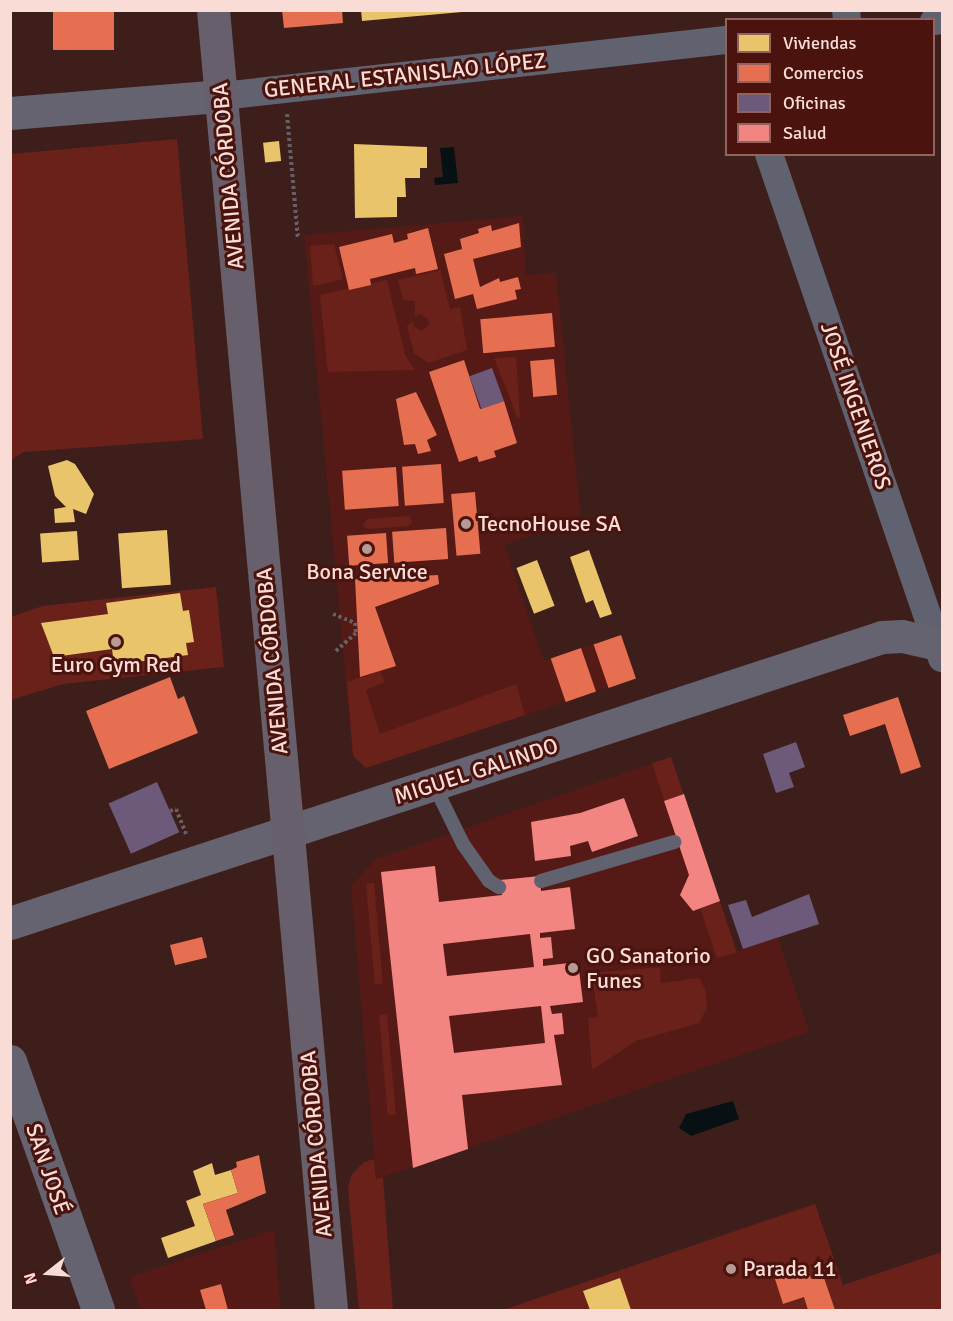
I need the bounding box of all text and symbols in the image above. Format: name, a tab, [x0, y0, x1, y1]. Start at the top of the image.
legend	[725, 18, 935, 156]
text: Viviendas	[783, 32, 856, 54]
street label: GENERAL ESTANISLAO LÓPEZ	[262, 47, 548, 103]
text: Comercios	[783, 62, 864, 84]
street label: AVENIDA CÓRDOBA	[207, 82, 249, 270]
text: Oficinas	[783, 92, 846, 114]
text: Salud	[783, 122, 827, 144]
street label: JOSÉ INGENIEROS	[815, 319, 897, 493]
place label: TecnoHouse SA	[478, 511, 621, 537]
marker: TecnoHouse SA	[459, 517, 473, 531]
marker: Bona Service	[360, 542, 374, 556]
place label: Bona Service	[306, 559, 428, 585]
street label: AVENIDA CÓRDOBA	[251, 567, 293, 755]
marker: Euro Gym Red	[109, 635, 123, 649]
place label: Euro Gym Red	[51, 652, 181, 678]
street label: MIGUEL GALINDO	[391, 732, 561, 810]
place label: GO Sanatorio Funes	[586, 942, 711, 993]
marker: GO Sanatorio Funes	[564, 959, 582, 977]
street label: AVENIDA CÓRDOBA	[295, 1050, 337, 1238]
street label: SAN JOSÉ	[20, 1120, 76, 1218]
north arrow	[18, 1243, 78, 1303]
place label: Parada 11	[743, 1256, 837, 1282]
marker: Parada 11	[724, 1262, 738, 1276]
text: N	[20, 1270, 42, 1287]

